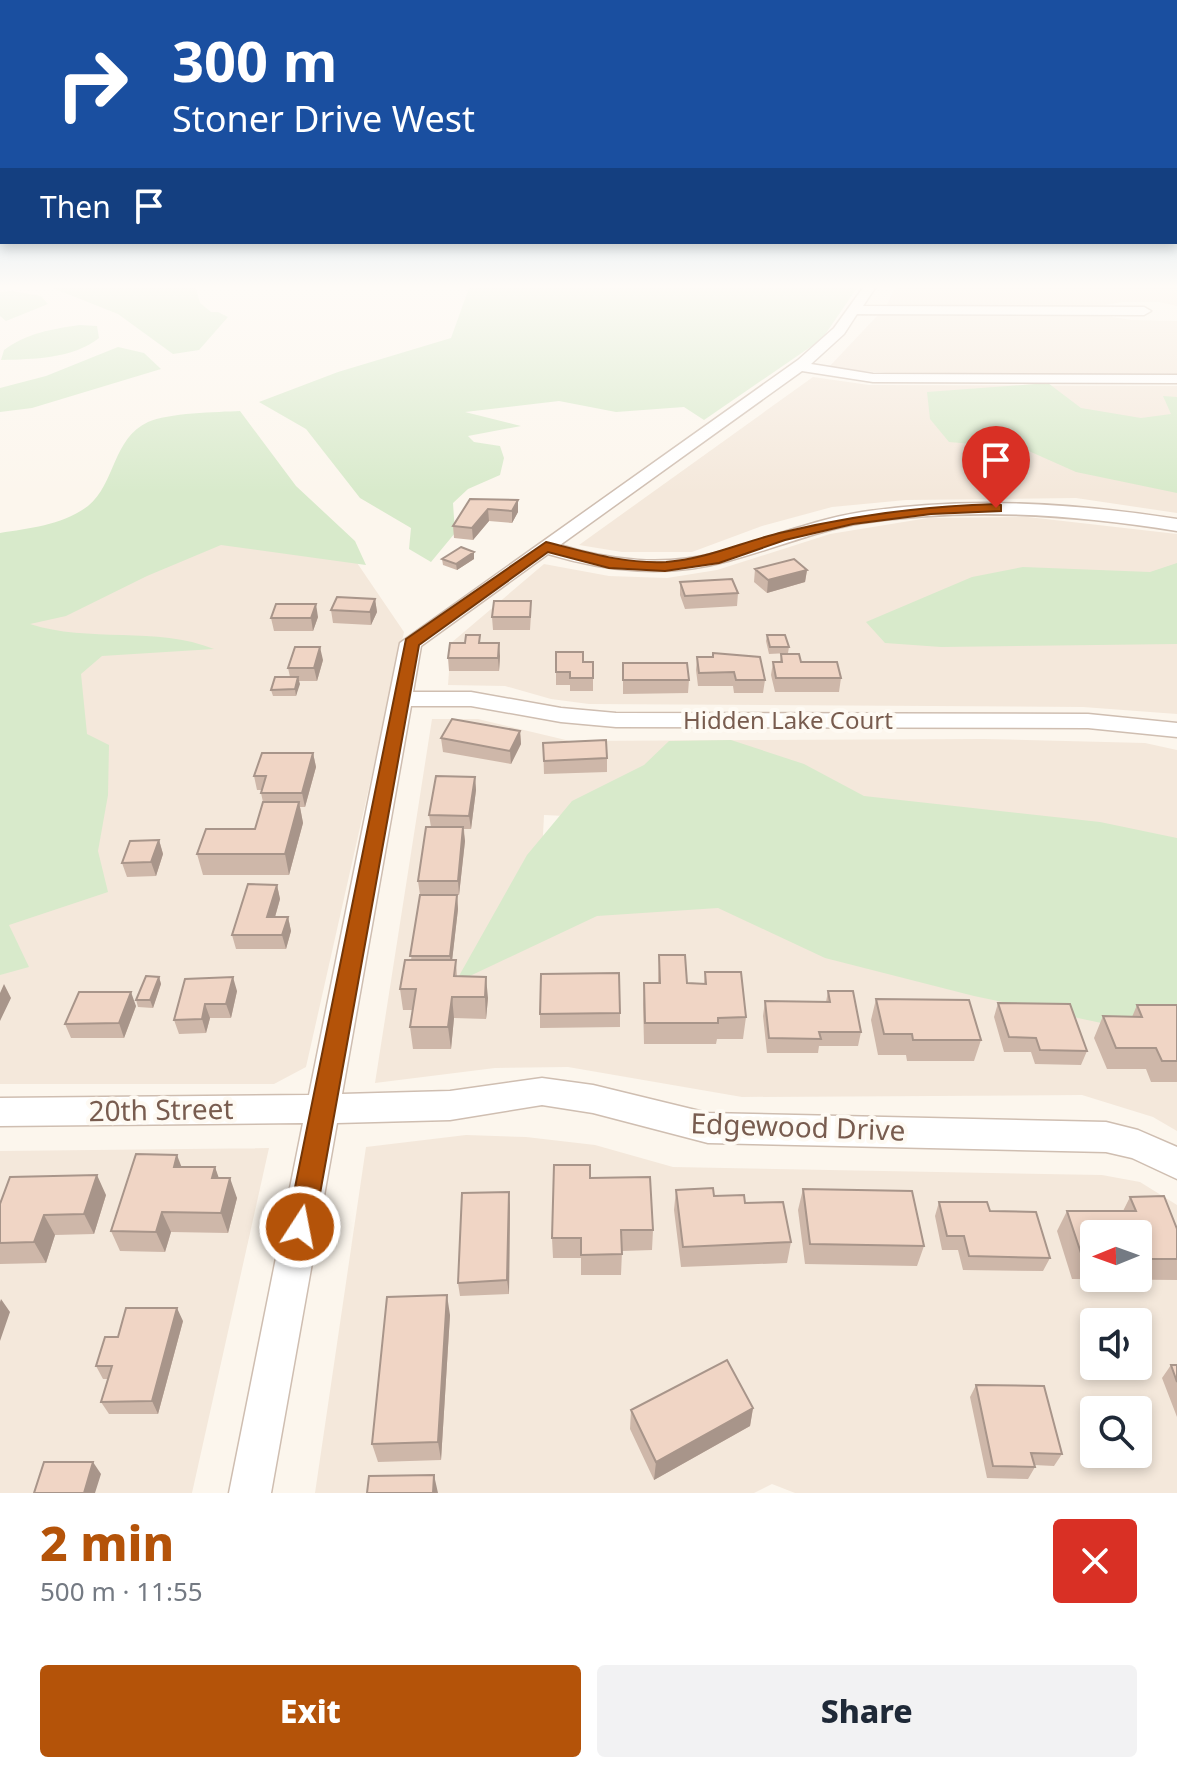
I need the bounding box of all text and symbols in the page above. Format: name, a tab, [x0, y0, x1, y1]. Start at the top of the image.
text: 300 m	[172, 22, 337, 98]
icon: right	[40, 32, 144, 136]
text: Stoner Drive West	[172, 94, 475, 143]
icon: arrive	[127, 184, 171, 228]
text: Then	[40, 186, 111, 227]
pin	[962, 426, 1030, 508]
icon: arrive	[974, 438, 1018, 482]
street label: Hidden Lake Court	[683, 703, 893, 736]
street label: 20th Street	[88, 1089, 234, 1129]
street label: Edgewood Drive	[690, 1103, 906, 1149]
position arrow	[258, 1185, 342, 1269]
north arrow	[1080, 1220, 1152, 1292]
map controls	[1080, 1220, 1152, 1468]
button: sound	[1080, 1308, 1152, 1380]
button: search	[1080, 1396, 1152, 1468]
text: 2 min	[40, 1510, 174, 1575]
button: close	[1053, 1519, 1137, 1603]
text: 500 m · 11:55	[40, 1573, 203, 1609]
button: Exit	[40, 1665, 581, 1757]
button: Share	[597, 1665, 1137, 1757]

